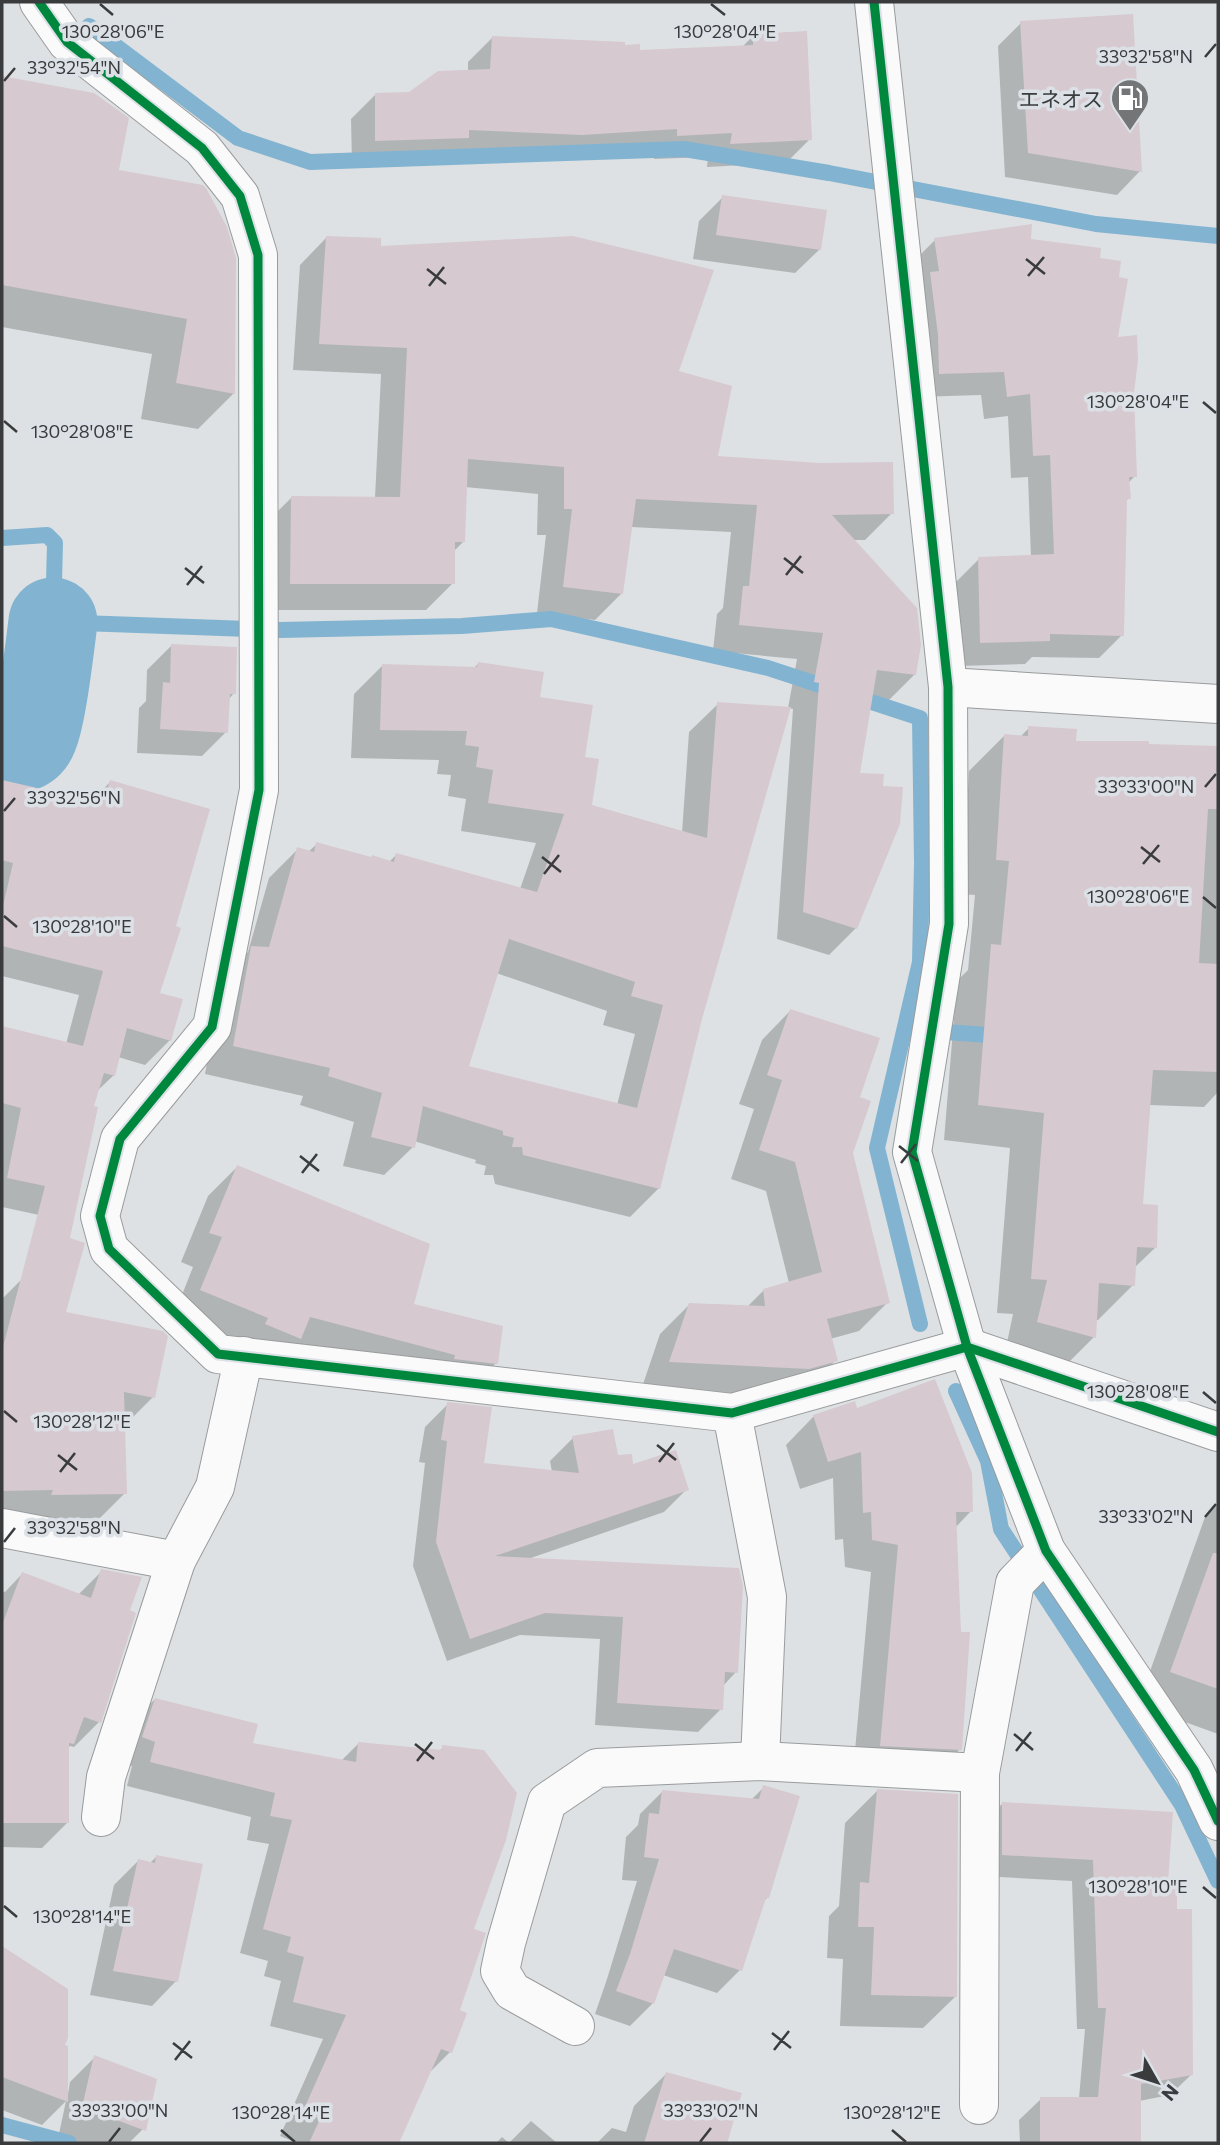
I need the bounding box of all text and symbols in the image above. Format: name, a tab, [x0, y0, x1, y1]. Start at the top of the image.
text: 130°28'06"E	[62, 20, 164, 42]
text: 130°28'04"E	[674, 20, 776, 42]
text: 33°32'58"N	[1099, 45, 1193, 67]
text: 33°32'54"N	[27, 56, 121, 78]
fuel station icon: エネオス	[1109, 77, 1151, 132]
place label: エネオス	[1019, 86, 1103, 111]
text: 130°28'04"E	[1087, 390, 1189, 412]
text: 130°28'08"E	[31, 420, 133, 442]
text: 33°33'00"N	[1098, 775, 1194, 797]
text: 33°32'56"N	[27, 786, 121, 808]
text: 130°28'06"E	[1087, 885, 1189, 907]
text: 130°28'10"E	[32, 915, 132, 937]
text: 130°28'08"E	[1087, 1380, 1189, 1402]
text: 130°28'12"E	[33, 1410, 131, 1432]
text: 33°33'02"N	[1099, 1505, 1193, 1527]
text: 33°32'58"N	[27, 1516, 121, 1538]
text: 130°28'10"E	[1088, 1875, 1188, 1897]
text: 130°28'14"E	[33, 1905, 131, 1927]
north arrow	[1122, 2047, 1192, 2117]
text: N	[1157, 2080, 1184, 2106]
text: 33°33'00"N	[72, 2099, 168, 2121]
text: 33°33'02"N	[664, 2099, 758, 2121]
text: 130°28'14"E	[232, 2101, 330, 2123]
text: 130°28'12"E	[843, 2101, 941, 2123]

